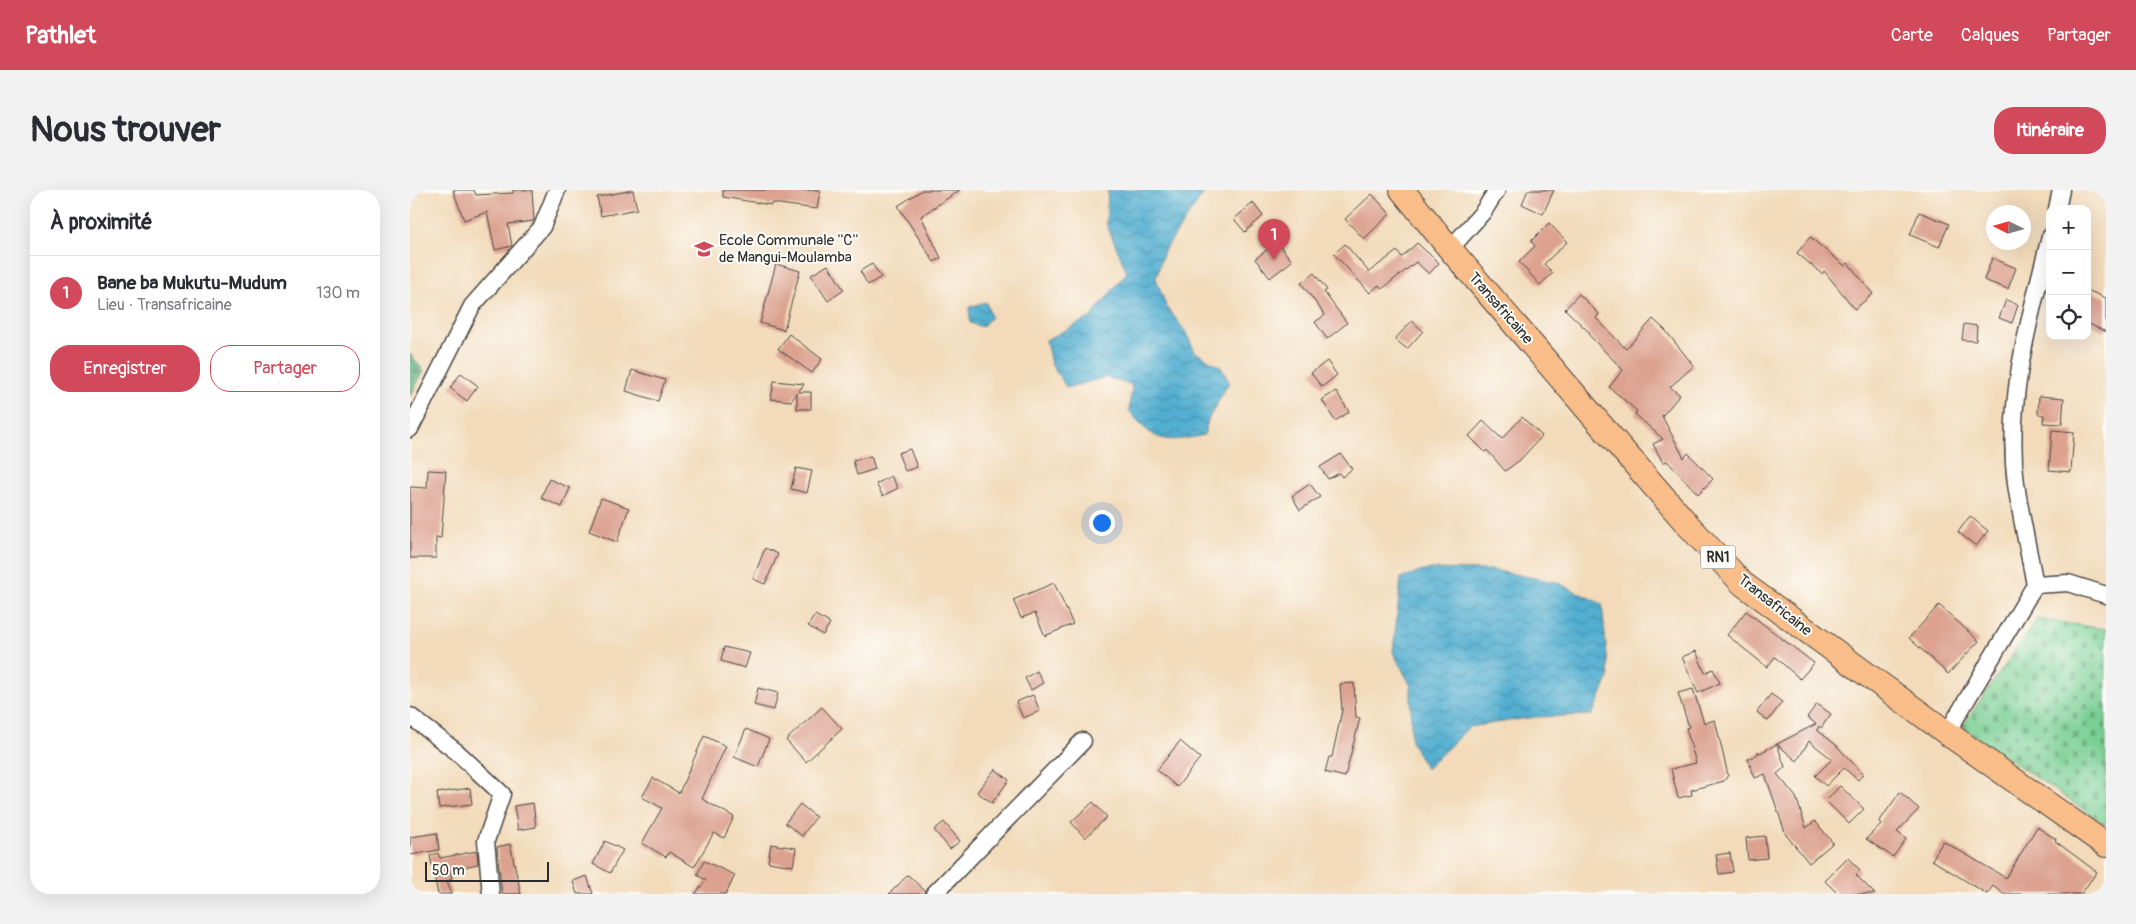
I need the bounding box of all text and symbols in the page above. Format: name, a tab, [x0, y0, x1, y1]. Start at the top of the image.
text: Pathlet	[25, 21, 96, 50]
text: Carte	[1891, 24, 1933, 47]
text: Calques	[1961, 24, 2019, 47]
text: Partager	[2047, 24, 2111, 47]
button: Itinéraire	[1994, 107, 2106, 154]
text: Nous trouver	[30, 108, 221, 152]
north arrow	[1986, 205, 2031, 250]
map controls	[2046, 205, 2091, 340]
button: +	[2046, 205, 2091, 250]
text: À proximité	[50, 209, 153, 236]
pin: 1	[1258, 219, 1290, 260]
place label: Ecole Communale ''C'' de Mangui-Moulamba	[719, 231, 859, 267]
school or university icon: Ecole Communale ''C'' de Mangui-Moulamba	[693, 238, 715, 260]
button: −	[2046, 250, 2091, 295]
street label: Transafricaine	[1464, 269, 1537, 349]
text: Bane ba Mukutu-Mudum	[97, 271, 287, 295]
text: 1	[63, 283, 69, 303]
text: 130 m	[316, 283, 360, 303]
text: Lieu · Transafricaine	[97, 295, 232, 315]
button: locate	[2046, 295, 2091, 340]
button: Enregistrer	[50, 345, 200, 392]
button: Partager	[210, 345, 360, 392]
your location	[1089, 510, 1115, 536]
road number: RN1	[1700, 546, 1736, 568]
street label: Transafricaine	[1734, 571, 1816, 641]
scale bar	[425, 859, 549, 882]
text: 50 m	[432, 862, 465, 879]

